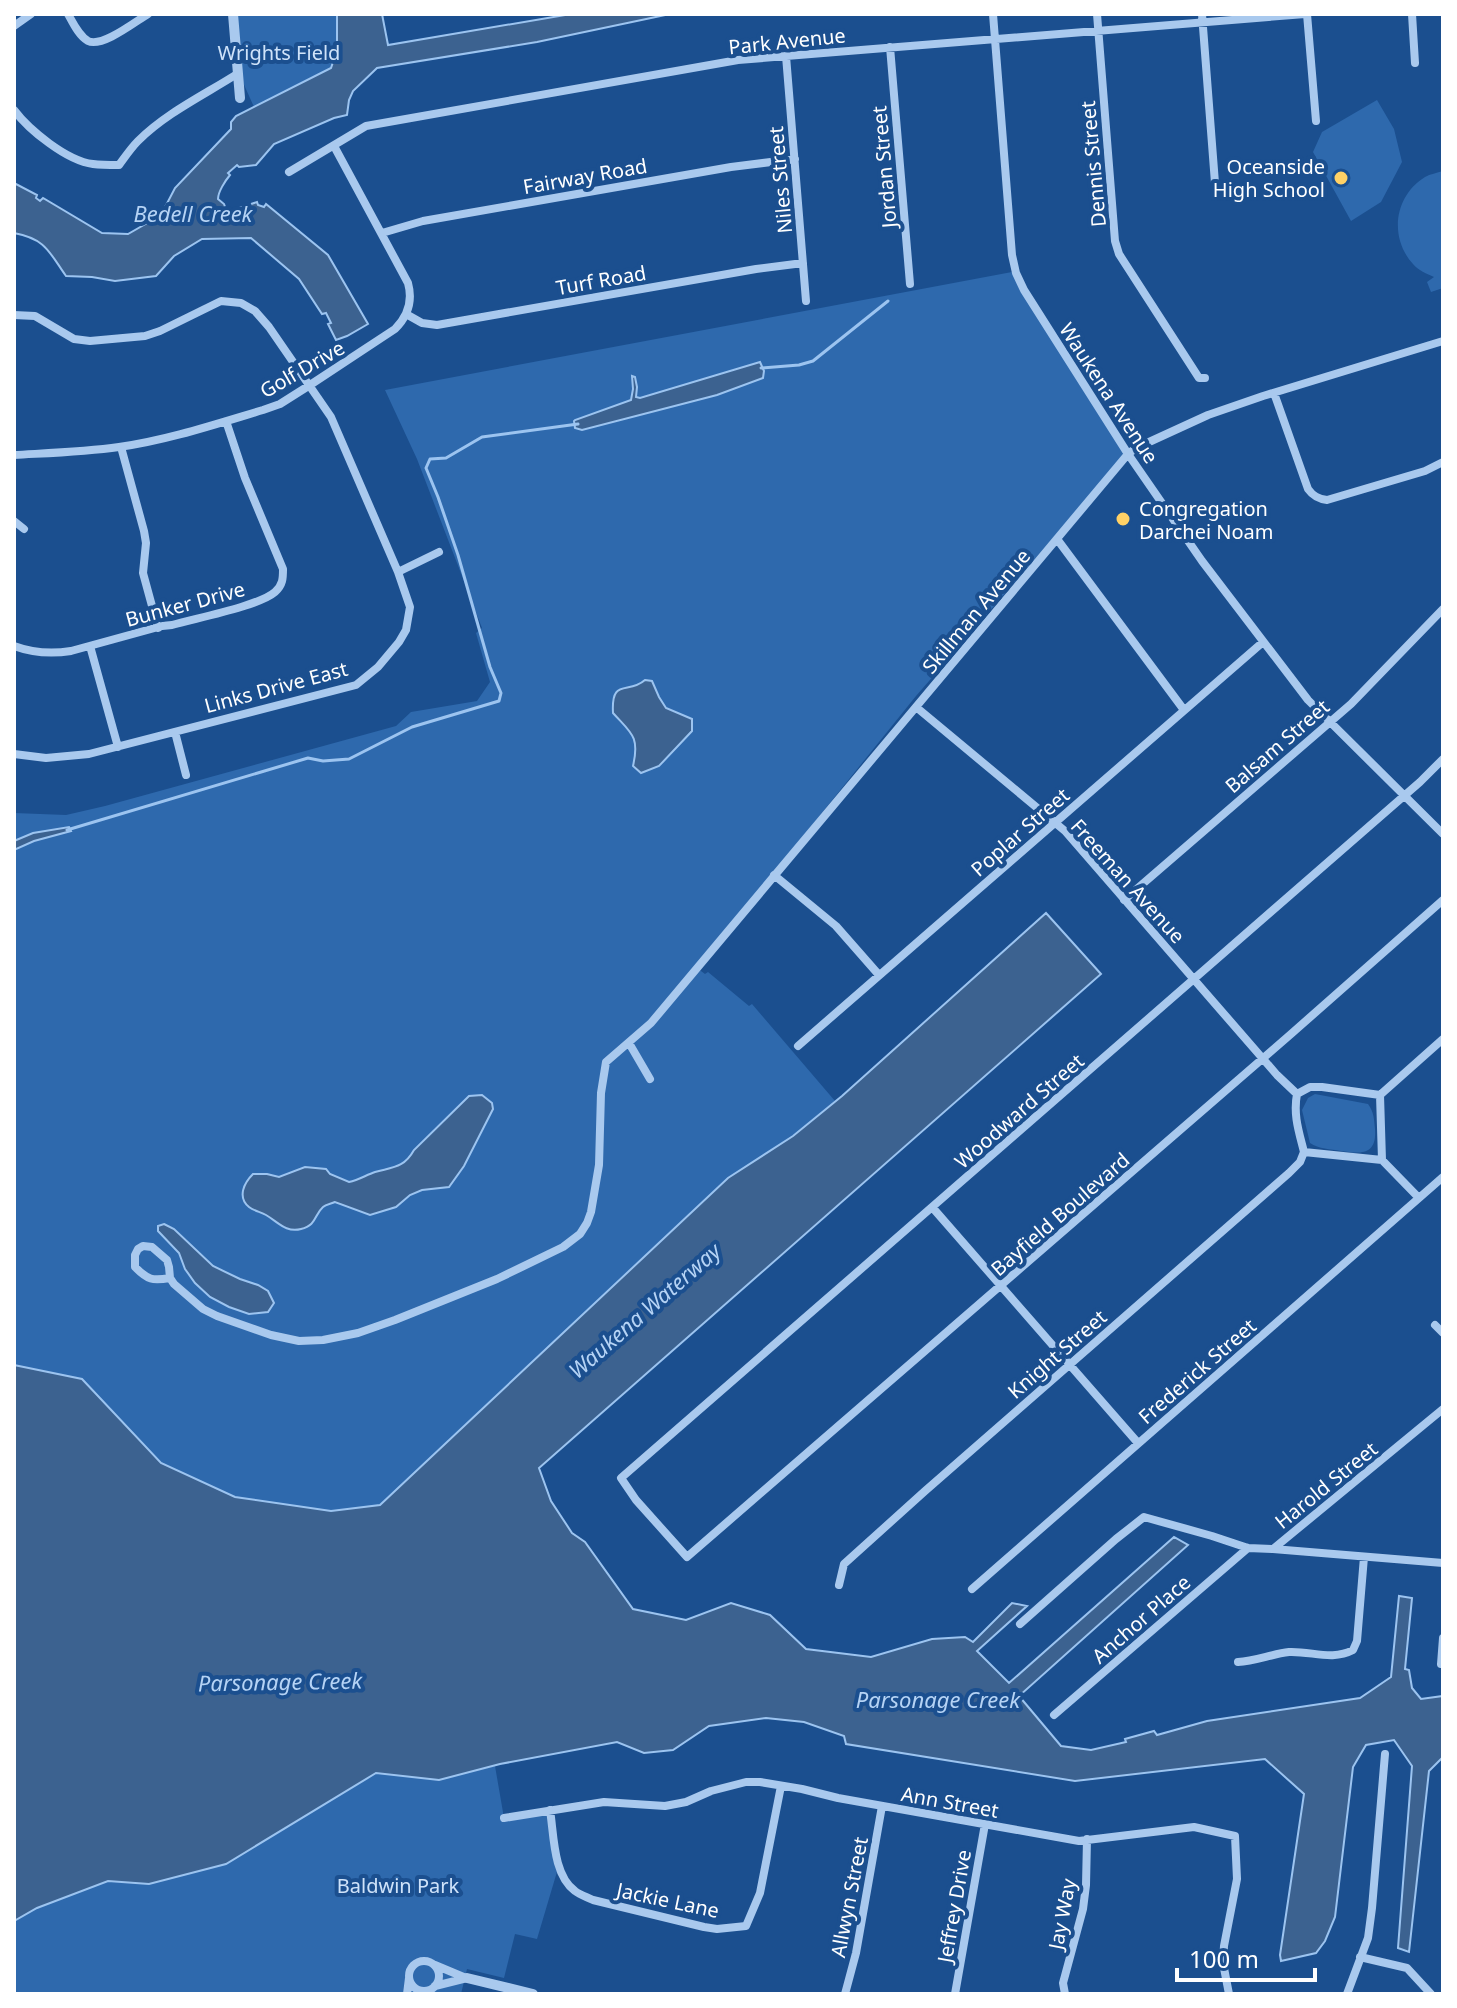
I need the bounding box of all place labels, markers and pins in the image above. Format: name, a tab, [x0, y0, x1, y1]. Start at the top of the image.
place label: Oceanside High School	[1213, 153, 1325, 203]
marker: Oceanside High School	[1332, 169, 1350, 187]
place label: Congregation Darchei Noam	[1139, 495, 1274, 545]
marker: Congregation Darchei Noam	[1114, 510, 1132, 528]

